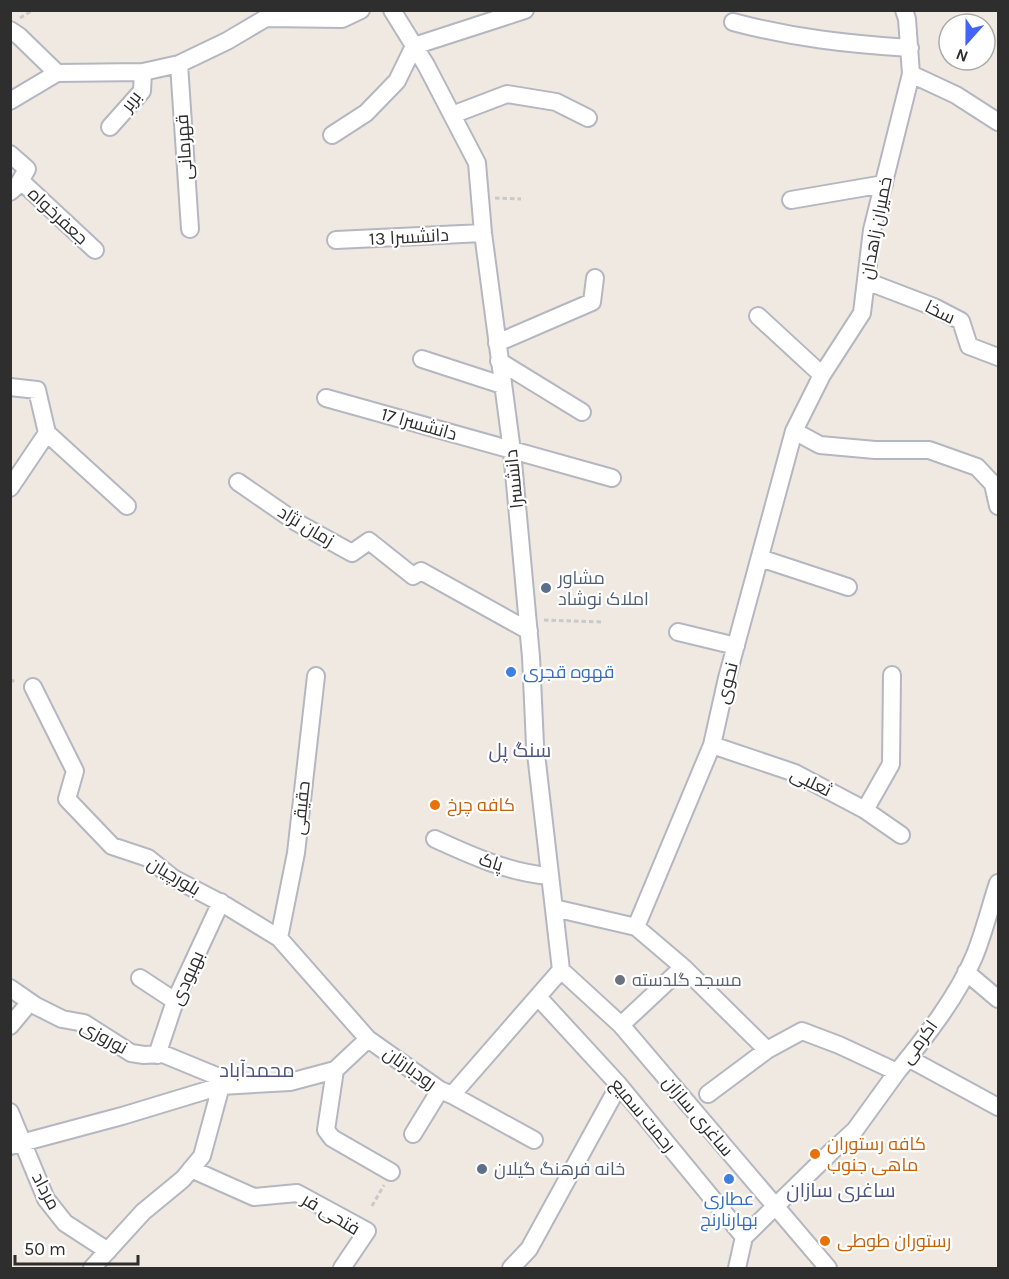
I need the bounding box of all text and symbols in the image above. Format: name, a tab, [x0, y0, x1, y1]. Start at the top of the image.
north arrow	[937, 12, 997, 72]
text: N	[953, 45, 971, 66]
street label: بربر	[115, 86, 146, 117]
street label: قهرمانی	[171, 113, 197, 181]
street label: خمیران زاهدان	[855, 175, 897, 281]
street label: جعفرخواه	[23, 183, 93, 249]
street label: دانشسرا 13	[368, 224, 450, 250]
street label: سخا	[921, 295, 959, 329]
street label: دانشسرا 17	[379, 403, 459, 445]
street label: دانشسرا	[500, 448, 528, 510]
street label: زمان نژاد	[274, 501, 338, 551]
place label: مشاور املاک نوشاد	[557, 567, 649, 610]
marker: مشاور املاک نوشاد	[539, 581, 553, 595]
street label: نحوی	[711, 660, 743, 706]
place label: قهوه قجری	[523, 661, 614, 683]
marker: قهوه قجری	[504, 665, 518, 679]
district label: سنگ پل	[489, 739, 551, 763]
street label: ثعلبی	[787, 763, 835, 801]
street label: حقیقی	[287, 780, 315, 836]
place label: کافه چرخ	[447, 794, 515, 817]
marker: کافه چرخ	[428, 798, 442, 812]
street label: پاک	[476, 848, 506, 877]
street label: بلورچیان	[143, 852, 205, 901]
street label: بهبودی	[165, 947, 209, 1009]
place label: مسجد گلدسته	[632, 969, 742, 991]
marker: مسجد گلدسته	[613, 973, 627, 987]
street label: نوروزی	[77, 1015, 131, 1059]
street label: اکرمی	[896, 1016, 942, 1068]
street label: رودبارتان	[379, 1042, 441, 1094]
district label: محمدآباد	[219, 1059, 295, 1082]
street label: ساغری سازان	[658, 1071, 738, 1161]
street label: رحمت سمیع	[605, 1074, 680, 1157]
place label: کافه رستوران ماهی جنوب	[827, 1133, 926, 1176]
marker: کافه رستوران ماهی جنوب	[808, 1147, 822, 1161]
place label: خانه فرهنگ گیلان	[494, 1158, 625, 1180]
marker: خانه فرهنگ گیلان	[475, 1162, 489, 1176]
street label: مرداد	[27, 1169, 65, 1213]
marker: عطاری بهارنارنج	[722, 1172, 736, 1186]
district label: ساغری سازان	[786, 1179, 896, 1203]
street label: فتحی فر	[297, 1188, 364, 1240]
place label: عطاری بهارنارنج	[700, 1188, 758, 1232]
scale bar	[15, 1228, 138, 1266]
place label: رستوران طوطی	[837, 1230, 951, 1252]
marker: رستوران طوطی	[818, 1234, 832, 1248]
text: 50 m	[24, 1238, 66, 1260]

